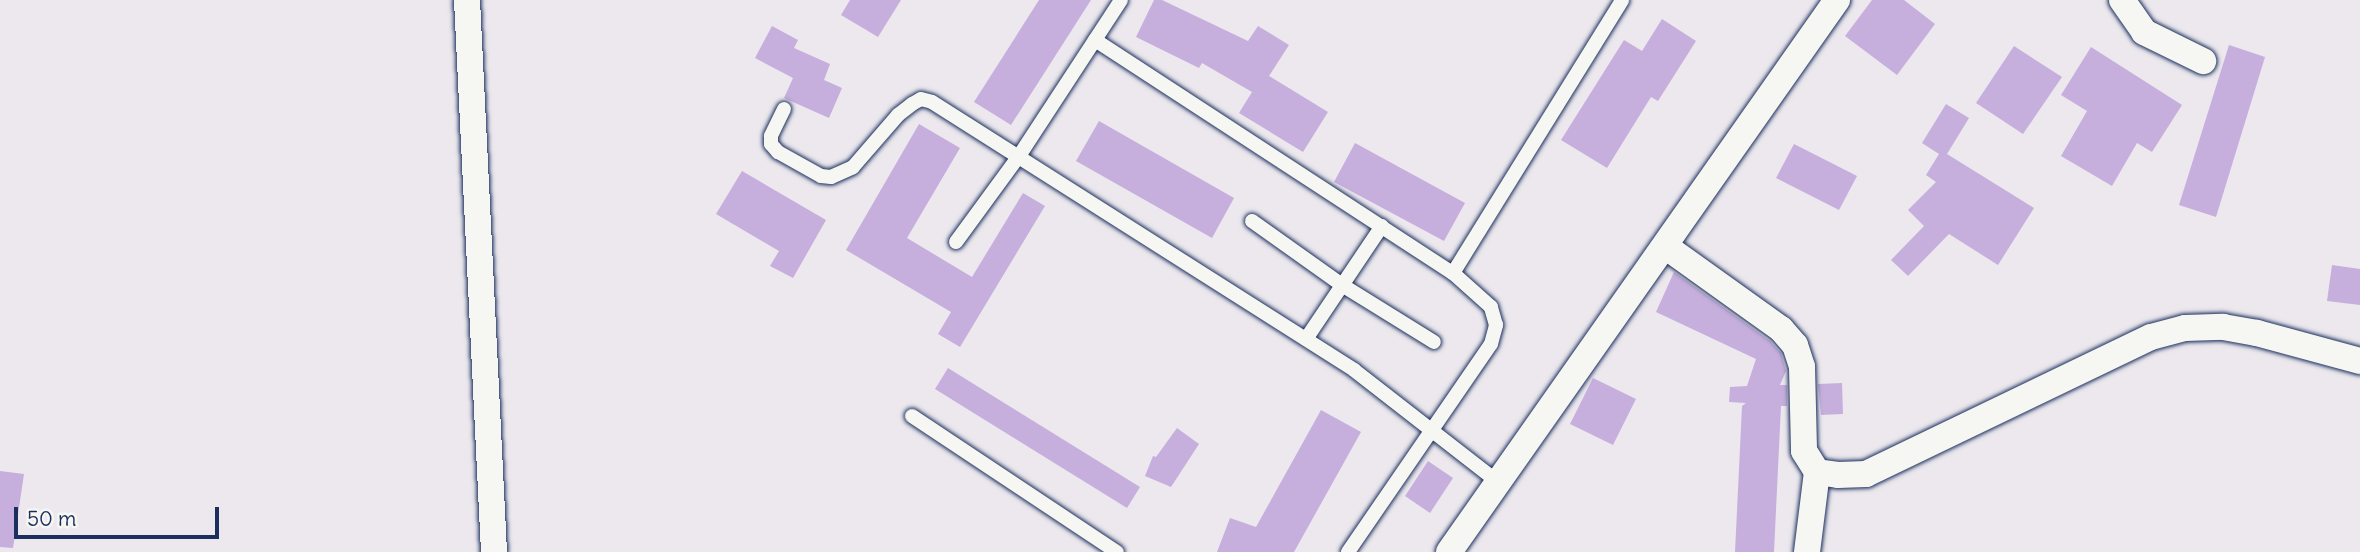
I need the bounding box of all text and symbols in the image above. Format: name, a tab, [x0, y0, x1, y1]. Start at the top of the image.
scale bar	[18, 492, 222, 536]
text: 50 m	[27, 505, 76, 532]

